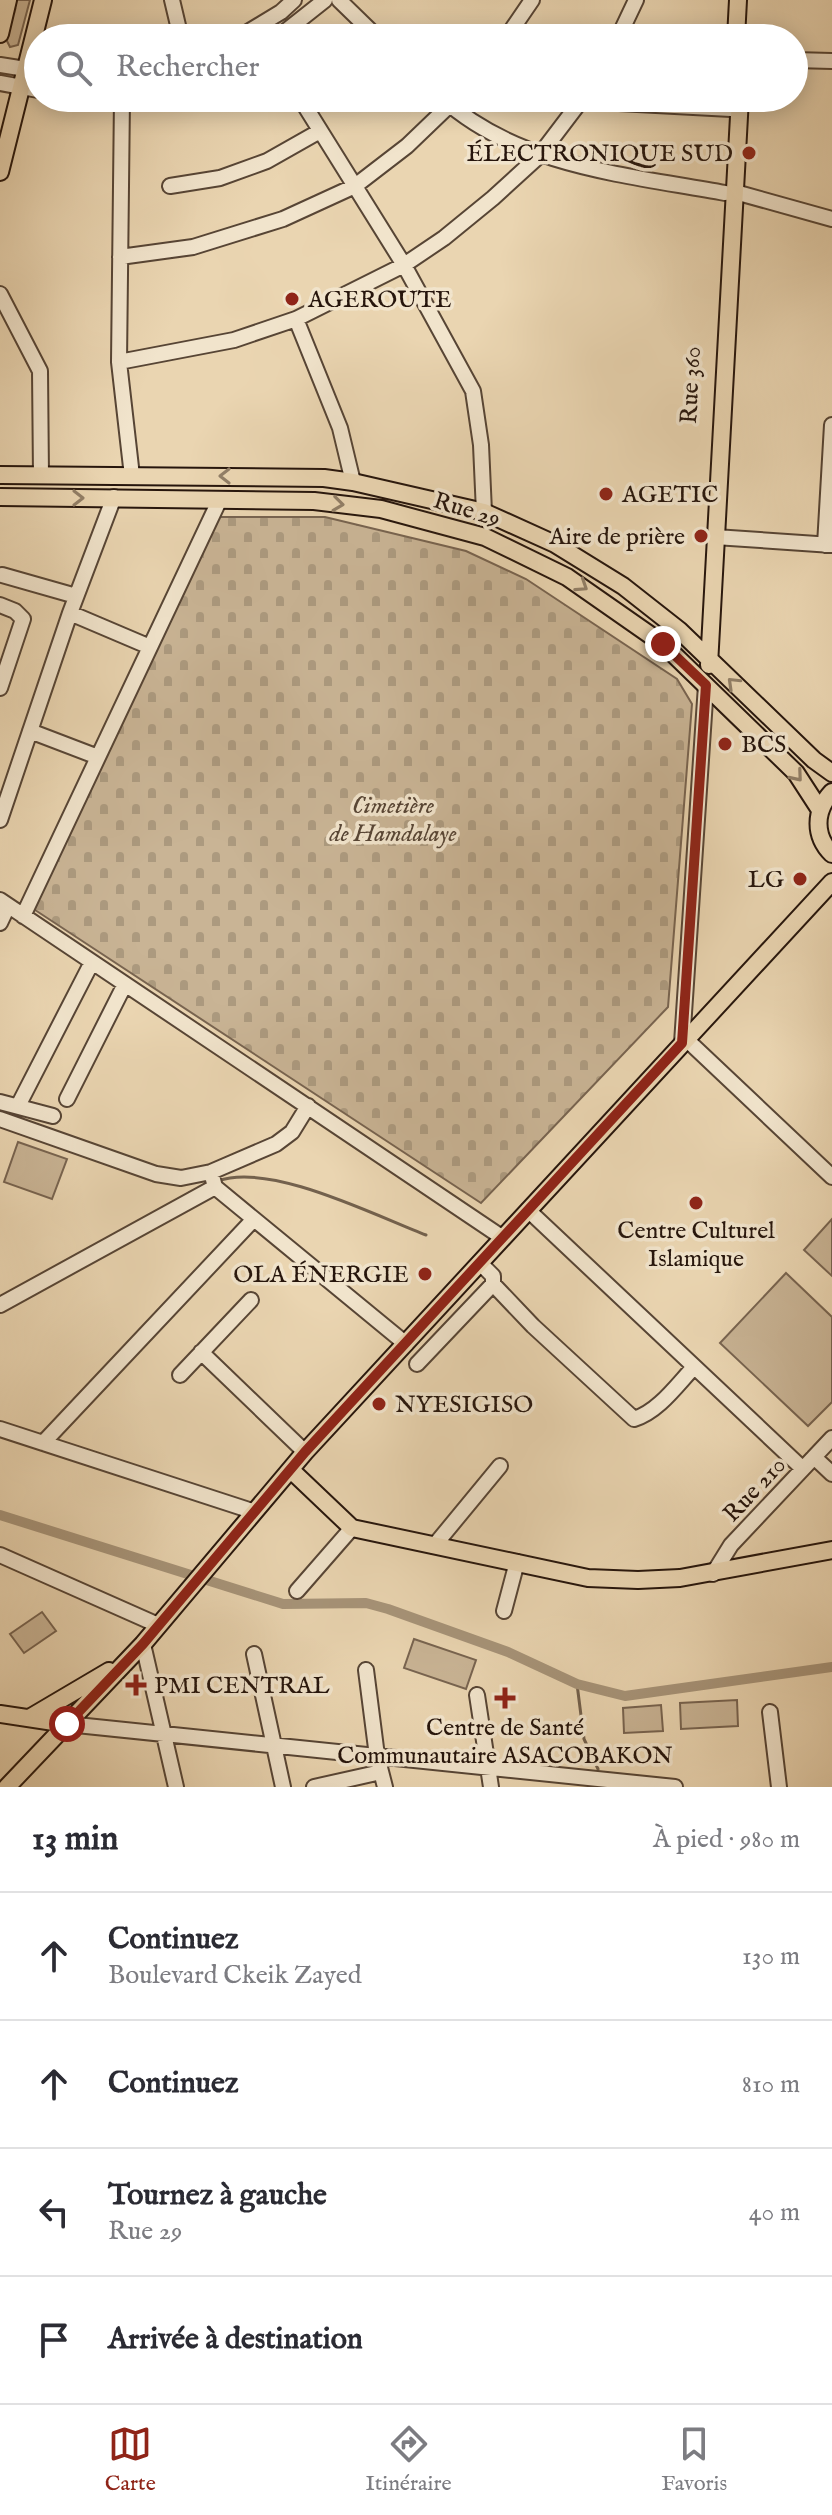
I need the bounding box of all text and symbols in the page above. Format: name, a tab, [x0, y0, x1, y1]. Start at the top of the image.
search box	[24, 24, 808, 112]
icon: search	[52, 46, 96, 90]
text: Rechercher	[116, 49, 260, 87]
place label: ÉLECTRONIQUE SUD	[466, 139, 733, 170]
marker: ÉLECTRONIQUE SUD	[740, 144, 758, 162]
place label: AGEROUTE	[307, 285, 452, 316]
marker: AGEROUTE	[283, 290, 301, 308]
street label: Rue 360	[674, 345, 709, 425]
one-way arrow	[218, 467, 231, 485]
place label: AGETIC	[621, 480, 718, 511]
marker: AGETIC	[597, 485, 615, 503]
street label: Rue 29	[429, 486, 504, 535]
one-way arrow	[72, 489, 85, 506]
one-way arrow	[332, 495, 345, 512]
place label: Aire de prière	[548, 522, 685, 553]
marker: Aire de prière	[692, 527, 710, 545]
one-way arrow	[573, 577, 587, 592]
route end	[645, 626, 681, 662]
one-way arrow	[728, 678, 742, 692]
place label: BCS	[741, 730, 786, 761]
marker: BCS	[716, 735, 734, 753]
one-way arrow	[787, 767, 802, 781]
park label: Cimetière de Hamdalaye	[329, 791, 457, 850]
place label: LG	[748, 865, 784, 896]
marker: LG	[791, 870, 809, 888]
marker: Centre Culturel Islamique	[687, 1194, 705, 1212]
place label: Centre Culturel Islamique	[617, 1216, 775, 1275]
place label: OLA ÉNERGIE	[233, 1260, 409, 1291]
marker: OLA ÉNERGIE	[416, 1265, 434, 1283]
place label: NYESIGISO	[395, 1390, 533, 1421]
marker: NYESIGISO	[370, 1395, 388, 1413]
street label: Rue 210	[717, 1451, 793, 1529]
place label: PMI CENTRAL	[154, 1671, 330, 1702]
marker: PMI CENTRAL	[125, 1674, 147, 1696]
marker: Centre de Santé Communautaire ASACOBAKON	[494, 1687, 516, 1709]
route start	[49, 1706, 85, 1742]
place label: Centre de Santé Communautaire ASACOBAKON	[337, 1713, 673, 1772]
text: 13 min	[32, 1818, 118, 1861]
text: À pied · 980 m	[653, 1823, 800, 1856]
text: Continuez	[108, 1921, 239, 1959]
icon: ahead	[32, 1934, 76, 1978]
text: 130 m	[742, 1940, 800, 1973]
text: Boulevard Ckeik Zayed	[108, 1959, 362, 1992]
icon: ahead	[32, 2062, 76, 2106]
text: Continuez	[108, 2065, 239, 2103]
text: 810 m	[742, 2068, 800, 2101]
text: Tournez à gauche	[108, 2177, 327, 2215]
icon: left	[32, 2190, 76, 2234]
text: 40 m	[749, 2196, 800, 2229]
text: Rue 29	[108, 2215, 182, 2248]
icon: arrive	[32, 2318, 76, 2362]
text: Arrivée à destination	[108, 2321, 363, 2359]
tab: Carte	[105, 2422, 156, 2498]
tab: Itinéraire	[365, 2422, 452, 2498]
tab: Favoris	[661, 2422, 727, 2498]

